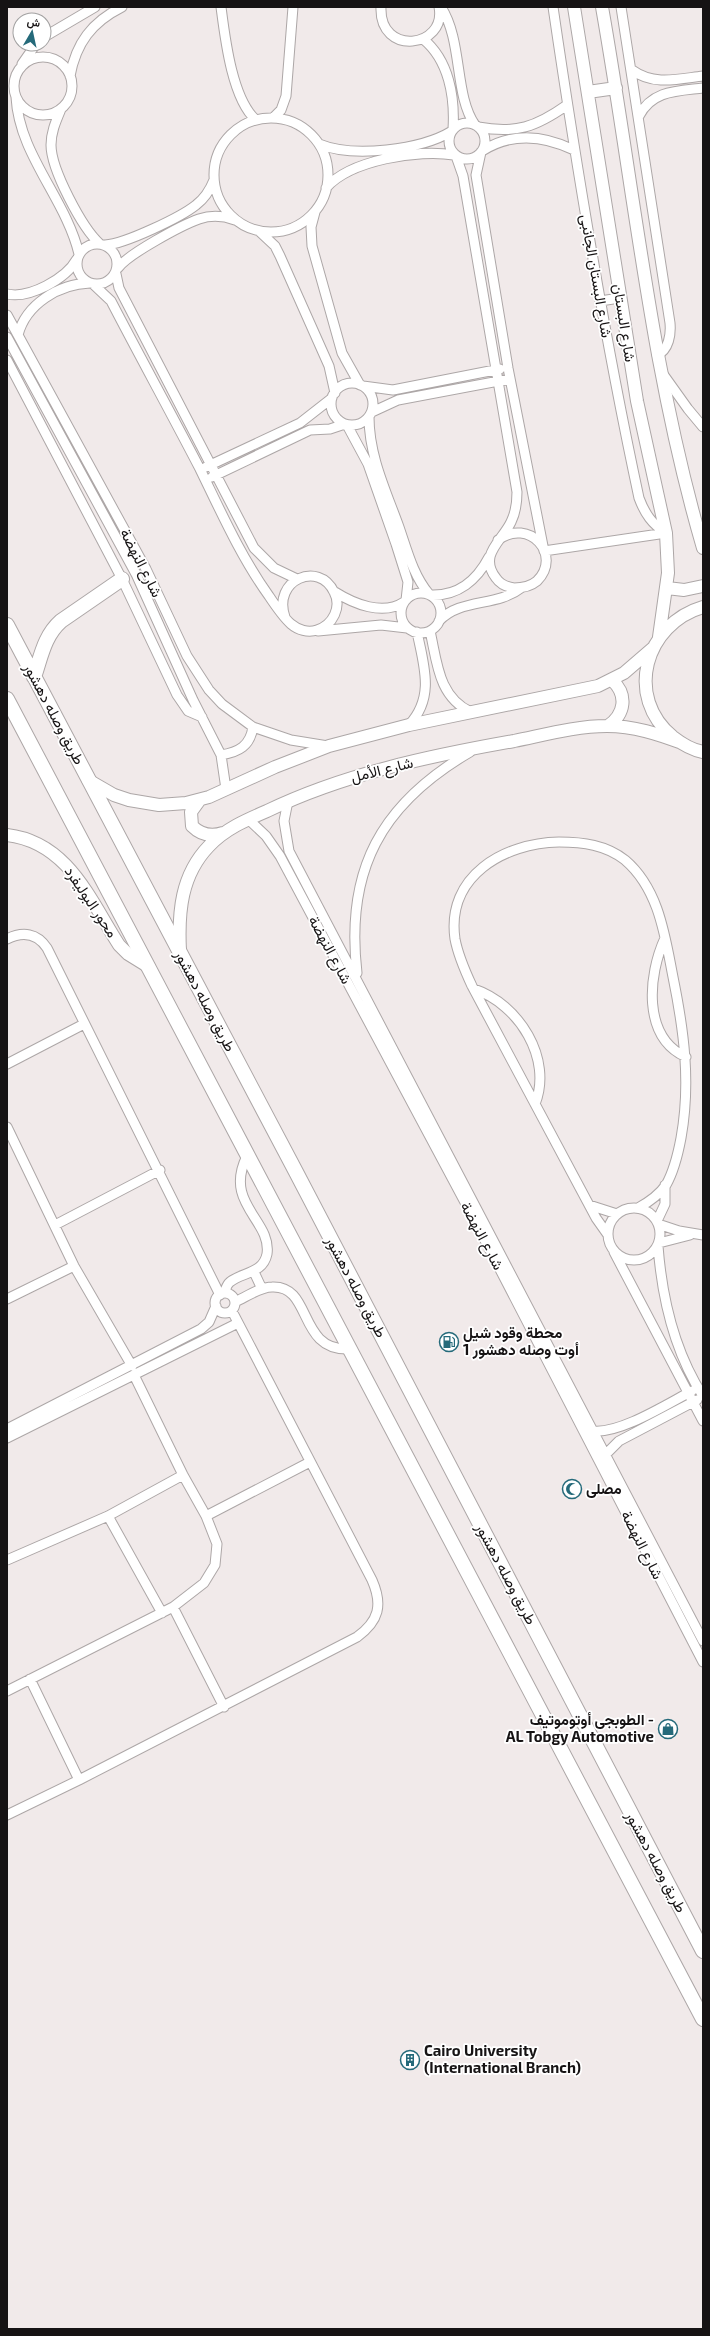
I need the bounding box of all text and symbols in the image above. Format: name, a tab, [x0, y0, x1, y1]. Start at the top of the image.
north arrow	[12, 12, 52, 52]
text: ش	[26, 14, 41, 30]
street label: شارع البستان الجانبى	[574, 213, 617, 340]
street label: شارع البستان	[607, 282, 640, 364]
street label: شارع النهضة	[114, 525, 167, 601]
street label: طريق وصله دهشور	[18, 659, 89, 768]
street label: شارع الأمل	[349, 753, 416, 788]
street label: محور البوليفرد	[61, 862, 122, 941]
street label: شارع النهضة	[303, 912, 356, 988]
street label: طريق وصله دهشور	[169, 946, 240, 1055]
street label: شارع النهضة	[455, 1198, 508, 1274]
street label: طريق وصله دهشور	[320, 1232, 391, 1341]
place label: محطة وقود شيل أوت وصله دهشور 1	[463, 1323, 579, 1359]
fuel station icon: محطة وقود شيل أوت وصله دهشور 1	[438, 1331, 460, 1353]
mosque icon: مصلى	[561, 1478, 583, 1500]
place label: مصلى	[586, 1479, 622, 1498]
street label: شارع النهضة	[615, 1507, 668, 1583]
street label: طريق وصله دهشور	[470, 1519, 541, 1628]
place label: الطوبجى أوتوموتيف - AL Tobgy Automotive	[506, 1710, 654, 1746]
shop icon: الطوبجى أوتوموتيف - AL Tobgy Automotive	[657, 1718, 679, 1740]
street label: طريق وصله دهشور	[620, 1807, 691, 1916]
place label: Cairo University (International Branch)	[424, 2041, 581, 2076]
building icon: Cairo University (International Branch)	[399, 2049, 421, 2071]

